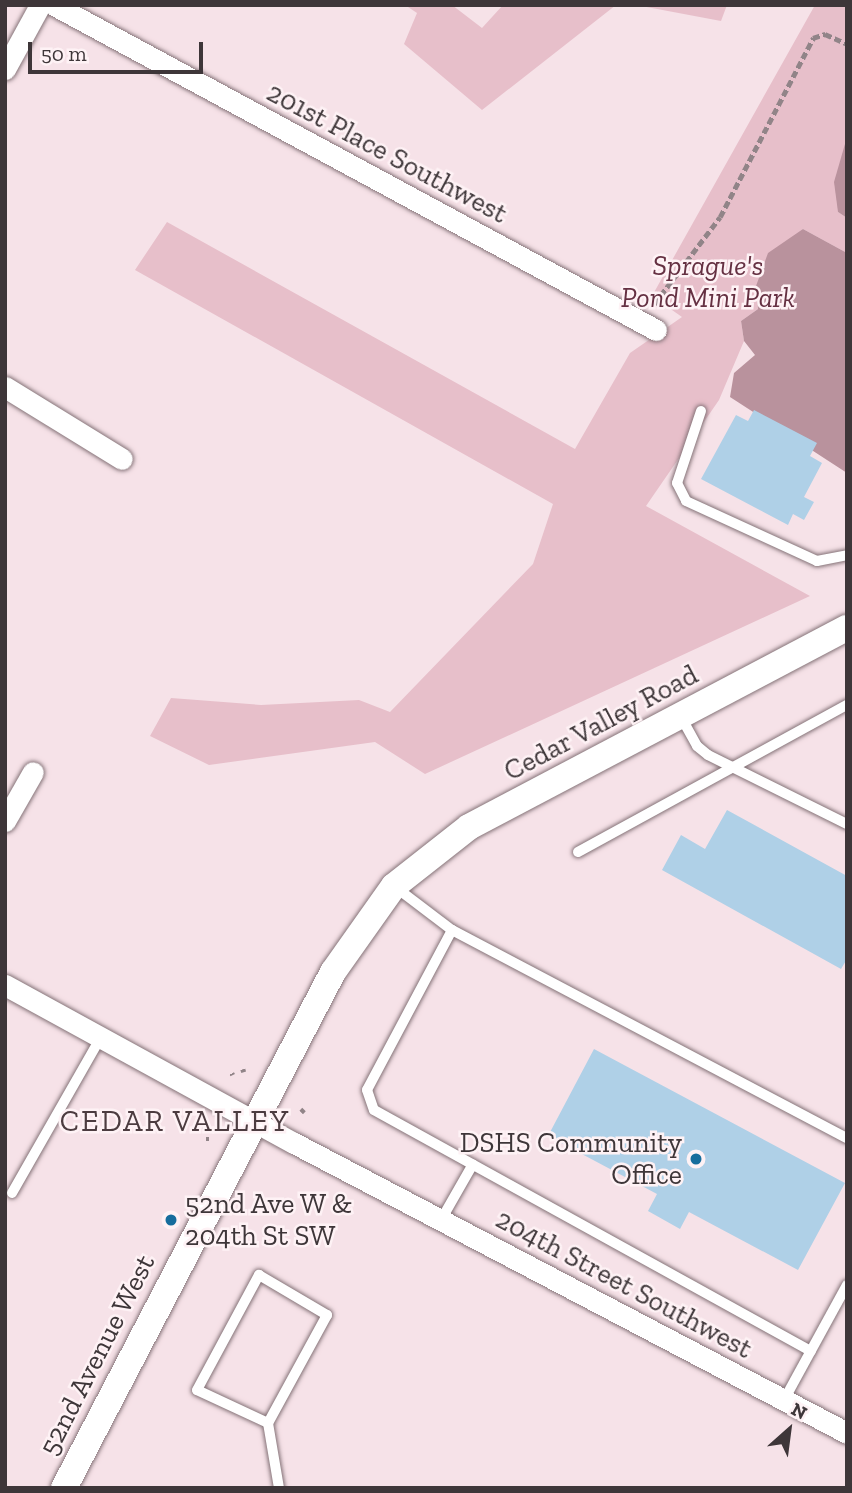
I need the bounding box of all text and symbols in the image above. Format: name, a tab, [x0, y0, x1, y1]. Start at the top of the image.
scale bar	[32, 28, 206, 72]
text: 50 m	[41, 41, 87, 66]
street label: 201st Place Southwest	[261, 75, 513, 231]
park label: Sprague's Pond Mini Park	[621, 249, 795, 315]
street label: Cedar Valley Road	[497, 657, 705, 789]
district label: CEDAR VALLEY	[61, 1103, 289, 1139]
place label: DSHS Community Office	[460, 1126, 682, 1192]
marker: DSHS Community Office	[688, 1151, 704, 1167]
place label: 52nd Ave W & 204th St SW	[185, 1187, 355, 1253]
street label: 204th Street Southwest	[490, 1202, 758, 1366]
marker: 52nd Ave W & 204th St SW	[163, 1212, 179, 1228]
street label: 52nd Avenue West	[32, 1248, 162, 1462]
north arrow	[754, 1395, 824, 1465]
text: N	[787, 1397, 811, 1425]

